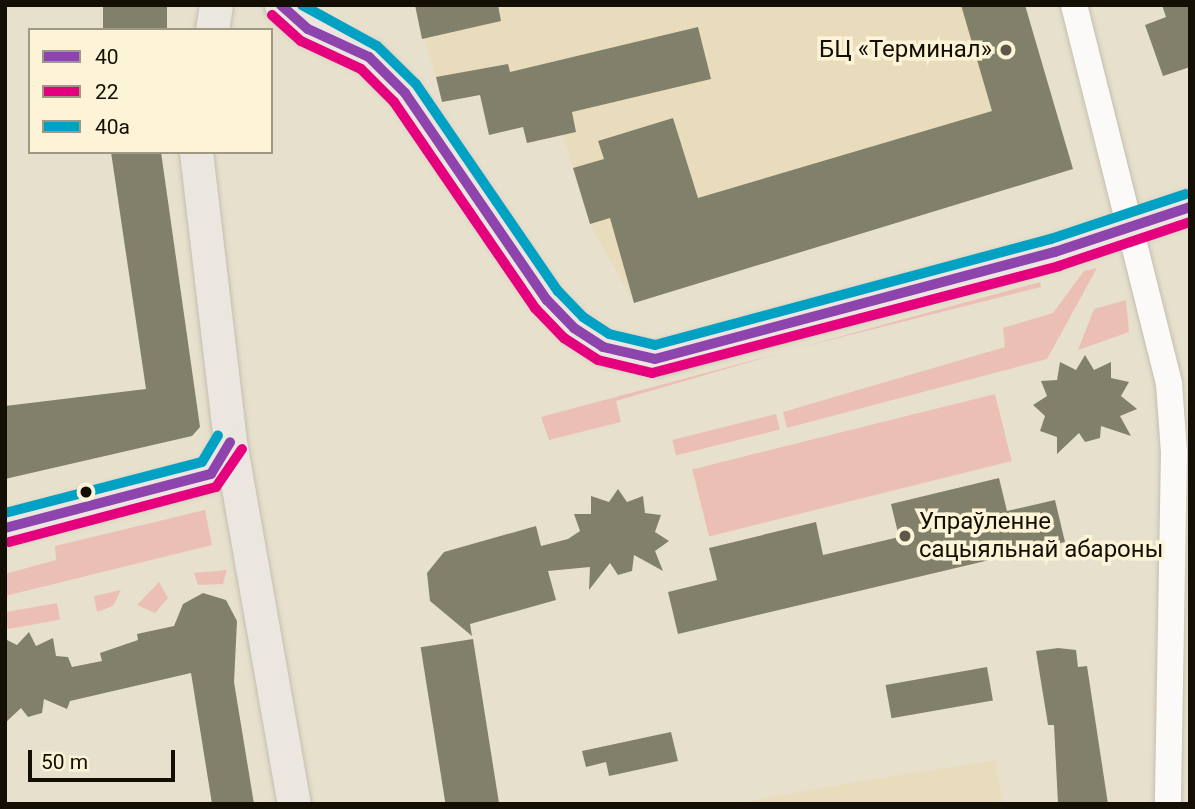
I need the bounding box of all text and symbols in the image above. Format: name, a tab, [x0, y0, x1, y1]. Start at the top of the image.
legend	[28, 28, 273, 154]
place label: БЦ «Терминал»	[819, 36, 992, 64]
marker: БЦ «Терминал»	[998, 42, 1014, 58]
text: 40	[95, 45, 119, 69]
text: 22	[95, 80, 119, 104]
text: 40а	[95, 115, 130, 139]
unlabelled marker	[79, 485, 93, 499]
place label: Упраўленне сацыяльнай абароны	[919, 508, 1163, 564]
marker: Упраўленне сацыяльнай абароны	[897, 528, 913, 544]
scale bar	[32, 736, 178, 780]
text: 50 m	[41, 750, 88, 774]

